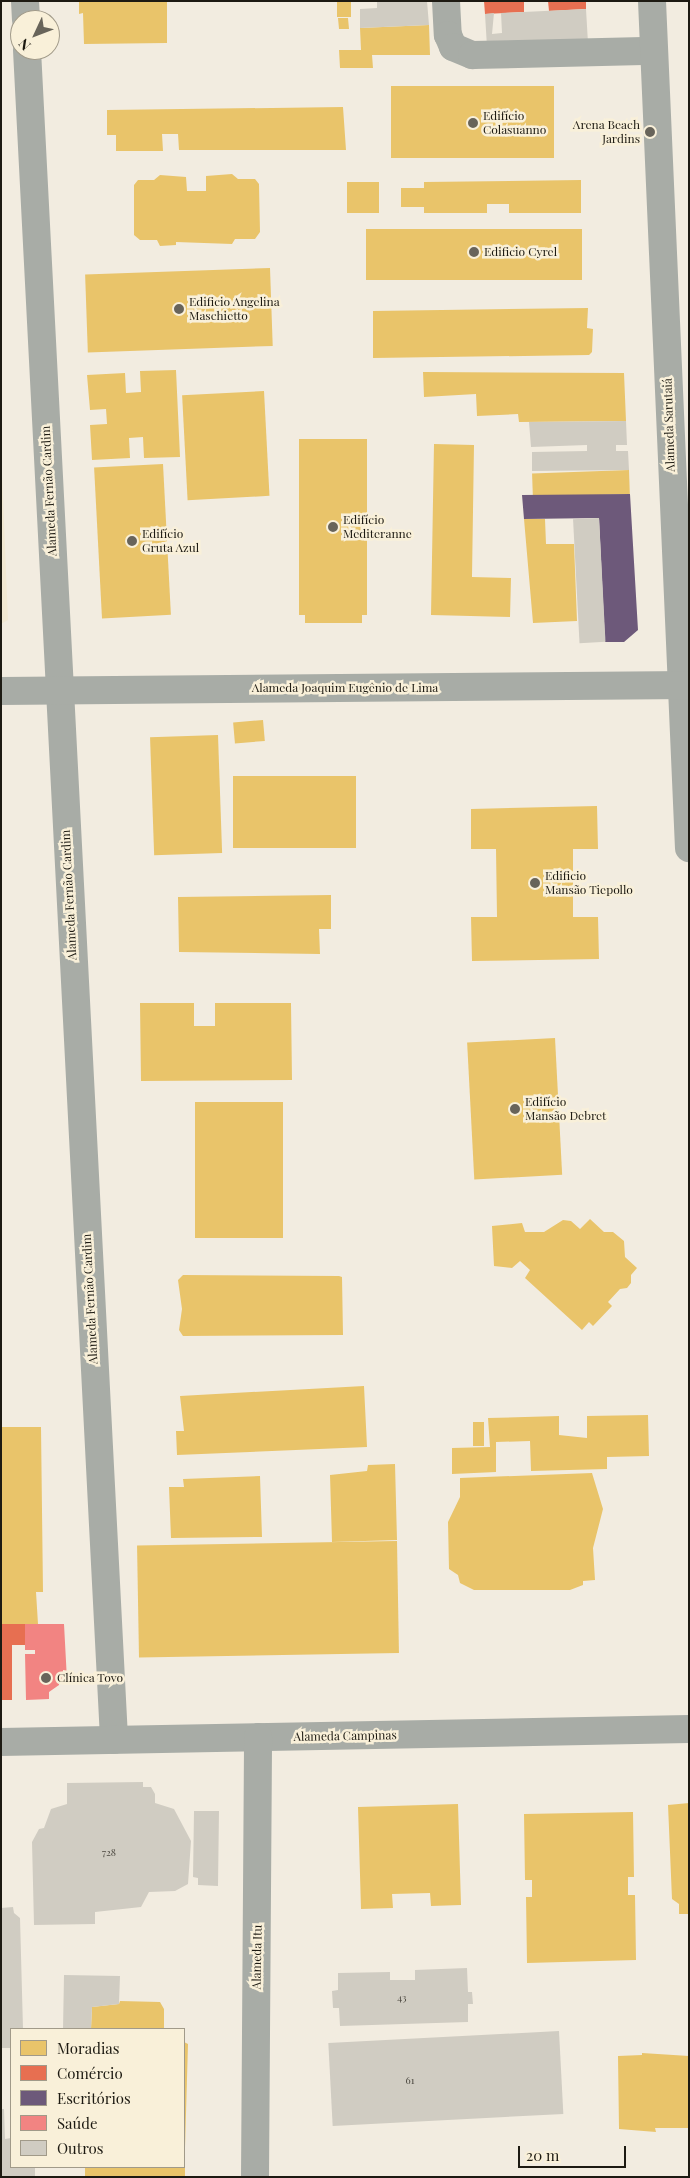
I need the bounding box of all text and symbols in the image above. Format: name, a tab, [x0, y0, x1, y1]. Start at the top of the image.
north arrow	[10, 10, 60, 60]
text: N	[14, 35, 35, 55]
place label: Edifício Colasuanno	[483, 109, 546, 137]
marker: Edifício Colasuanno	[467, 117, 479, 129]
place label: Arena Beach Jardins	[573, 118, 640, 146]
marker: Arena Beach Jardins	[644, 126, 656, 138]
place label: Edificio Cyrel	[484, 245, 557, 259]
marker: Edificio Cyrel	[468, 246, 480, 258]
place label: Edificio Angelina Maschietto	[189, 295, 280, 323]
marker: Edificio Angelina Maschietto	[173, 303, 185, 315]
street label: Alameda Sarutaiá	[660, 378, 678, 472]
street label: Alameda Fernão Cardim	[38, 425, 60, 557]
place label: Edifício Mediteranne	[343, 513, 412, 541]
marker: Edifício Mediteranne	[327, 521, 339, 533]
place label: Edifício Gruta Azul	[142, 527, 200, 555]
marker: Edifício Gruta Azul	[126, 535, 138, 547]
street label: Alameda Joaquim Eugênio de Lima	[252, 681, 438, 695]
street label: Alameda Fernão Cardim	[58, 829, 80, 961]
place label: Edificio Mansão Tiepollo	[545, 869, 633, 897]
marker: Edificio Mansão Tiepollo	[529, 877, 541, 889]
place label: Edifício Mansão Debret	[525, 1095, 606, 1123]
marker: Edifício Mansão Debret	[509, 1103, 521, 1115]
street label: Alameda Fernão Cardim	[79, 1233, 101, 1365]
marker: Clínica Tovo	[39, 1671, 53, 1685]
place label: Clínica Tovo	[57, 1671, 123, 1685]
street label: Alameda Campinas	[293, 1728, 397, 1744]
house number: 728	[102, 1847, 116, 1859]
street label: Alameda Itu	[249, 1924, 265, 1990]
house number: 43	[397, 1992, 407, 2004]
legend	[10, 2028, 185, 2168]
text: Moradias	[57, 2038, 119, 2058]
text: Comércio	[57, 2063, 123, 2083]
house number: 61	[406, 2075, 414, 2087]
text: Escritórios	[57, 2088, 131, 2108]
text: Saúde	[57, 2113, 98, 2133]
scale bar	[520, 2136, 628, 2168]
text: Outros	[57, 2138, 103, 2158]
text: 20 m	[526, 2145, 559, 2165]

